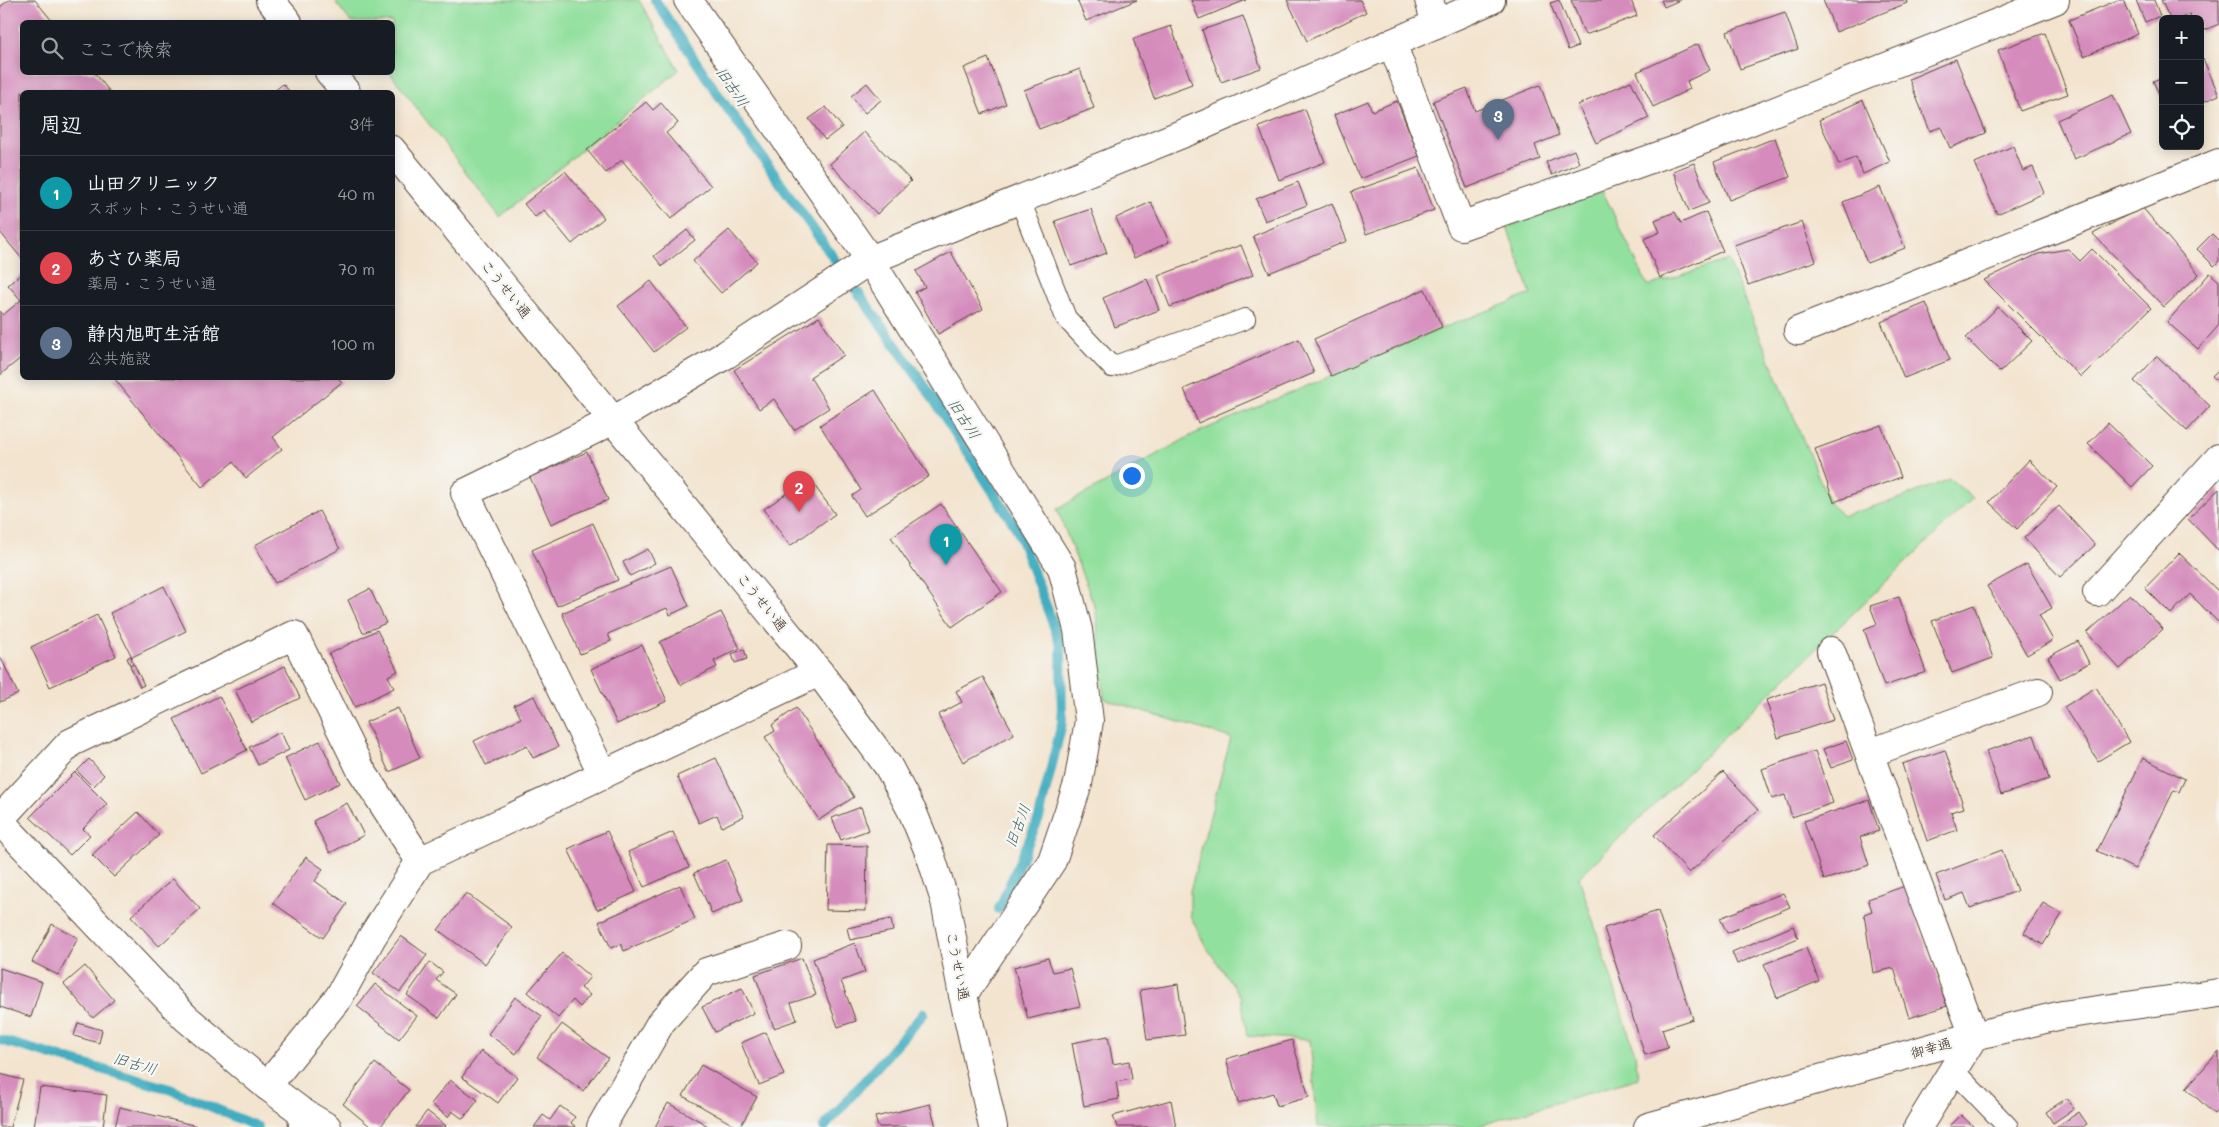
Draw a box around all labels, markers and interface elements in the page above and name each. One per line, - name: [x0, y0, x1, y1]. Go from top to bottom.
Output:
- map controls: [2159, 15, 2204, 150]
- button: +: [2159, 15, 2204, 60]
- search box: [20, 20, 395, 75]
- icon: search: [38, 34, 66, 62]
- text: ここで検索: [78, 36, 173, 61]
- button: −: [2159, 60, 2204, 105]
- water label: 旧古川: [712, 62, 754, 111]
- pin: 3: [1482, 99, 1514, 140]
- button: locate: [2159, 105, 2204, 150]
- text: 周辺: [40, 110, 82, 137]
- text: 3件: [350, 113, 375, 134]
- text: 山田クリニック: [87, 170, 220, 195]
- text: 1: [52, 183, 60, 204]
- text: 40 m: [338, 183, 375, 204]
- text: スポット · こうせい通: [87, 197, 248, 218]
- text: あさひ薬局: [87, 245, 181, 270]
- street label: こうせい通: [477, 256, 536, 322]
- text: 2: [52, 258, 60, 279]
- text: 70 m: [338, 258, 375, 279]
- text: 薬局 · こうせい通: [87, 272, 216, 293]
- text: 静内旭町生活館: [87, 320, 220, 345]
- text: 3: [51, 333, 61, 354]
- text: 100 m: [330, 333, 375, 354]
- text: 公共施設: [87, 347, 151, 368]
- water label: 旧古川: [944, 394, 985, 443]
- your location: [1119, 463, 1145, 489]
- pin: 2: [783, 471, 815, 512]
- pin: 1: [930, 524, 962, 565]
- street label: こうせい通: [733, 569, 792, 635]
- water label: 旧古川: [1000, 801, 1034, 850]
- street label: こうせい通: [942, 930, 974, 1002]
- street label: 御幸通: [1908, 1033, 1954, 1062]
- water label: 旧古川: [111, 1047, 160, 1079]

